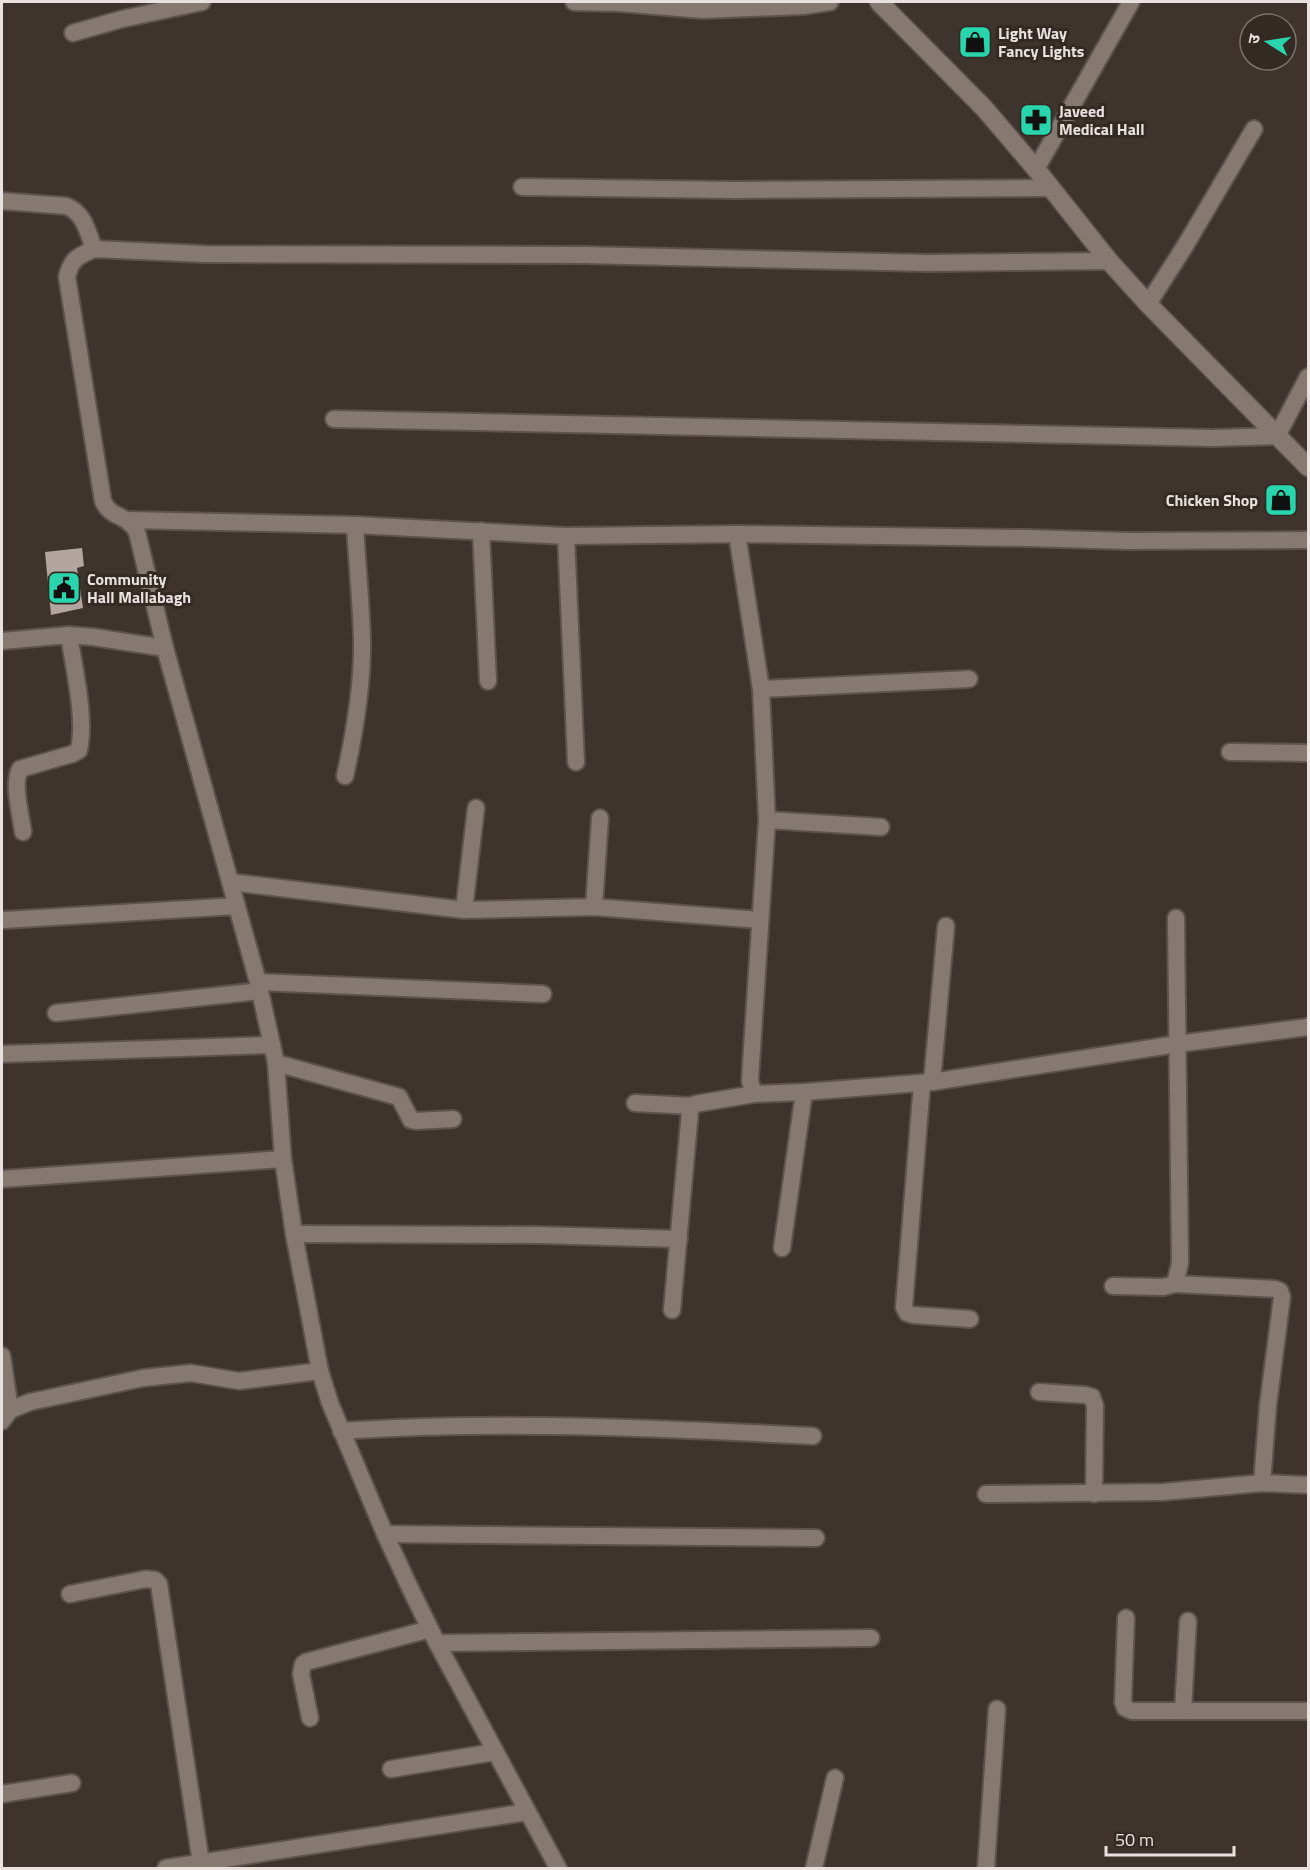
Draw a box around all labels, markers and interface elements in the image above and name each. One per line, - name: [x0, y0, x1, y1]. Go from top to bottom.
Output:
- north arrow: [1238, 12, 1298, 72]
- place label: Light Way Fancy Lights: [998, 21, 1084, 63]
- shop icon: Light Way Fancy Lights: [957, 24, 993, 60]
- text: उ: [1241, 31, 1266, 46]
- place label: Javeed Medical Hall: [1059, 99, 1145, 141]
- pharmacy icon: Javeed Medical Hall: [1018, 102, 1054, 138]
- shop icon: Chicken Shop: [1263, 482, 1299, 518]
- place label: Chicken Shop: [1166, 488, 1258, 512]
- place label: Community Hall Mallabagh: [87, 567, 191, 609]
- public building icon: Community Hall Mallabagh: [46, 570, 82, 606]
- scale bar: [1106, 1819, 1234, 1857]
- text: 50 m: [1115, 1826, 1154, 1853]

